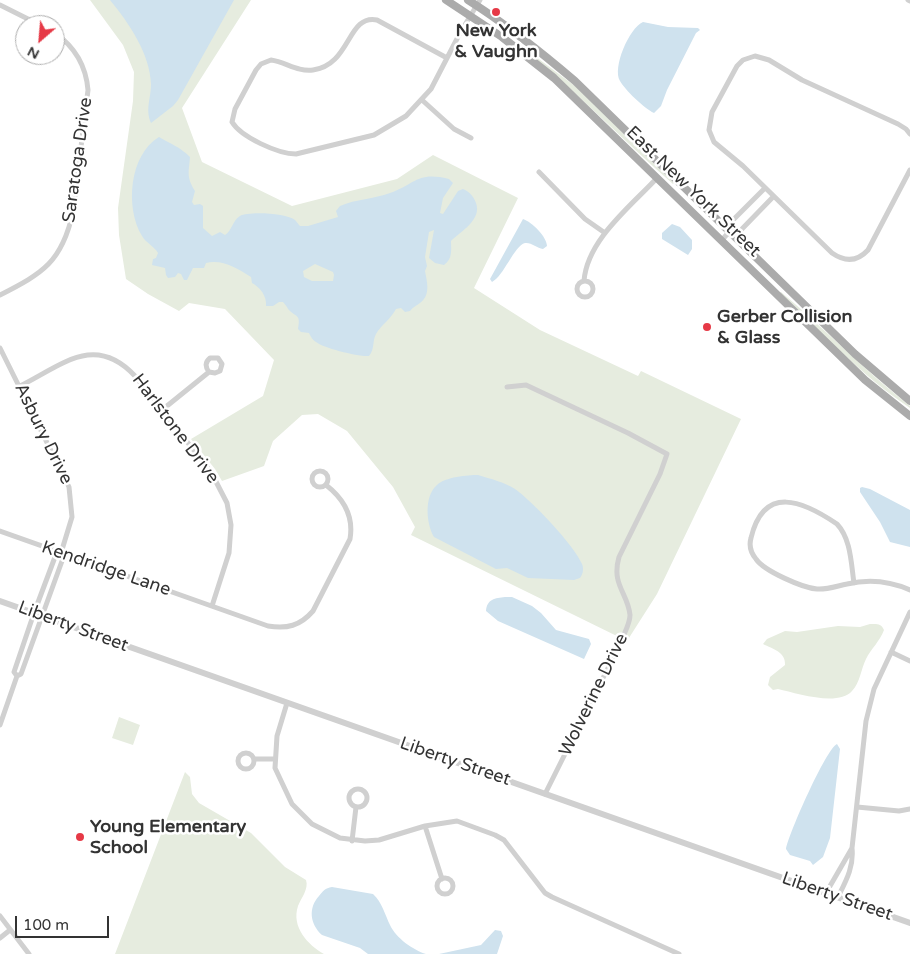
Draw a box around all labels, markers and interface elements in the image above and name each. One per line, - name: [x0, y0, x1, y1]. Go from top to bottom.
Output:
- marker: New York & Vaughn: [490, 6, 502, 18]
- north arrow: [15, 15, 65, 65]
- place label: New York & Vaughn: [454, 20, 538, 62]
- text: N: [25, 43, 42, 63]
- street label: Saratoga Drive: [59, 96, 97, 224]
- street label: East New York Street: [621, 122, 765, 262]
- place label: Gerber Collision & Glass: [717, 306, 852, 348]
- marker: Gerber Collision & Glass: [701, 321, 713, 333]
- street label: Harlstone Drive: [127, 370, 223, 488]
- street label: Asbury Drive: [9, 380, 77, 488]
- street label: Kendridge Lane: [39, 537, 173, 601]
- street label: Liberty Street: [15, 597, 131, 657]
- street label: Wolverine Drive: [555, 630, 633, 760]
- street label: Liberty Street: [397, 733, 513, 791]
- place label: Young Elementary School: [90, 816, 246, 859]
- marker: Young Elementary School: [74, 831, 86, 843]
- street label: Liberty Street: [779, 868, 895, 926]
- scale bar: [18, 906, 111, 938]
- text: 100 m: [23, 916, 69, 934]

